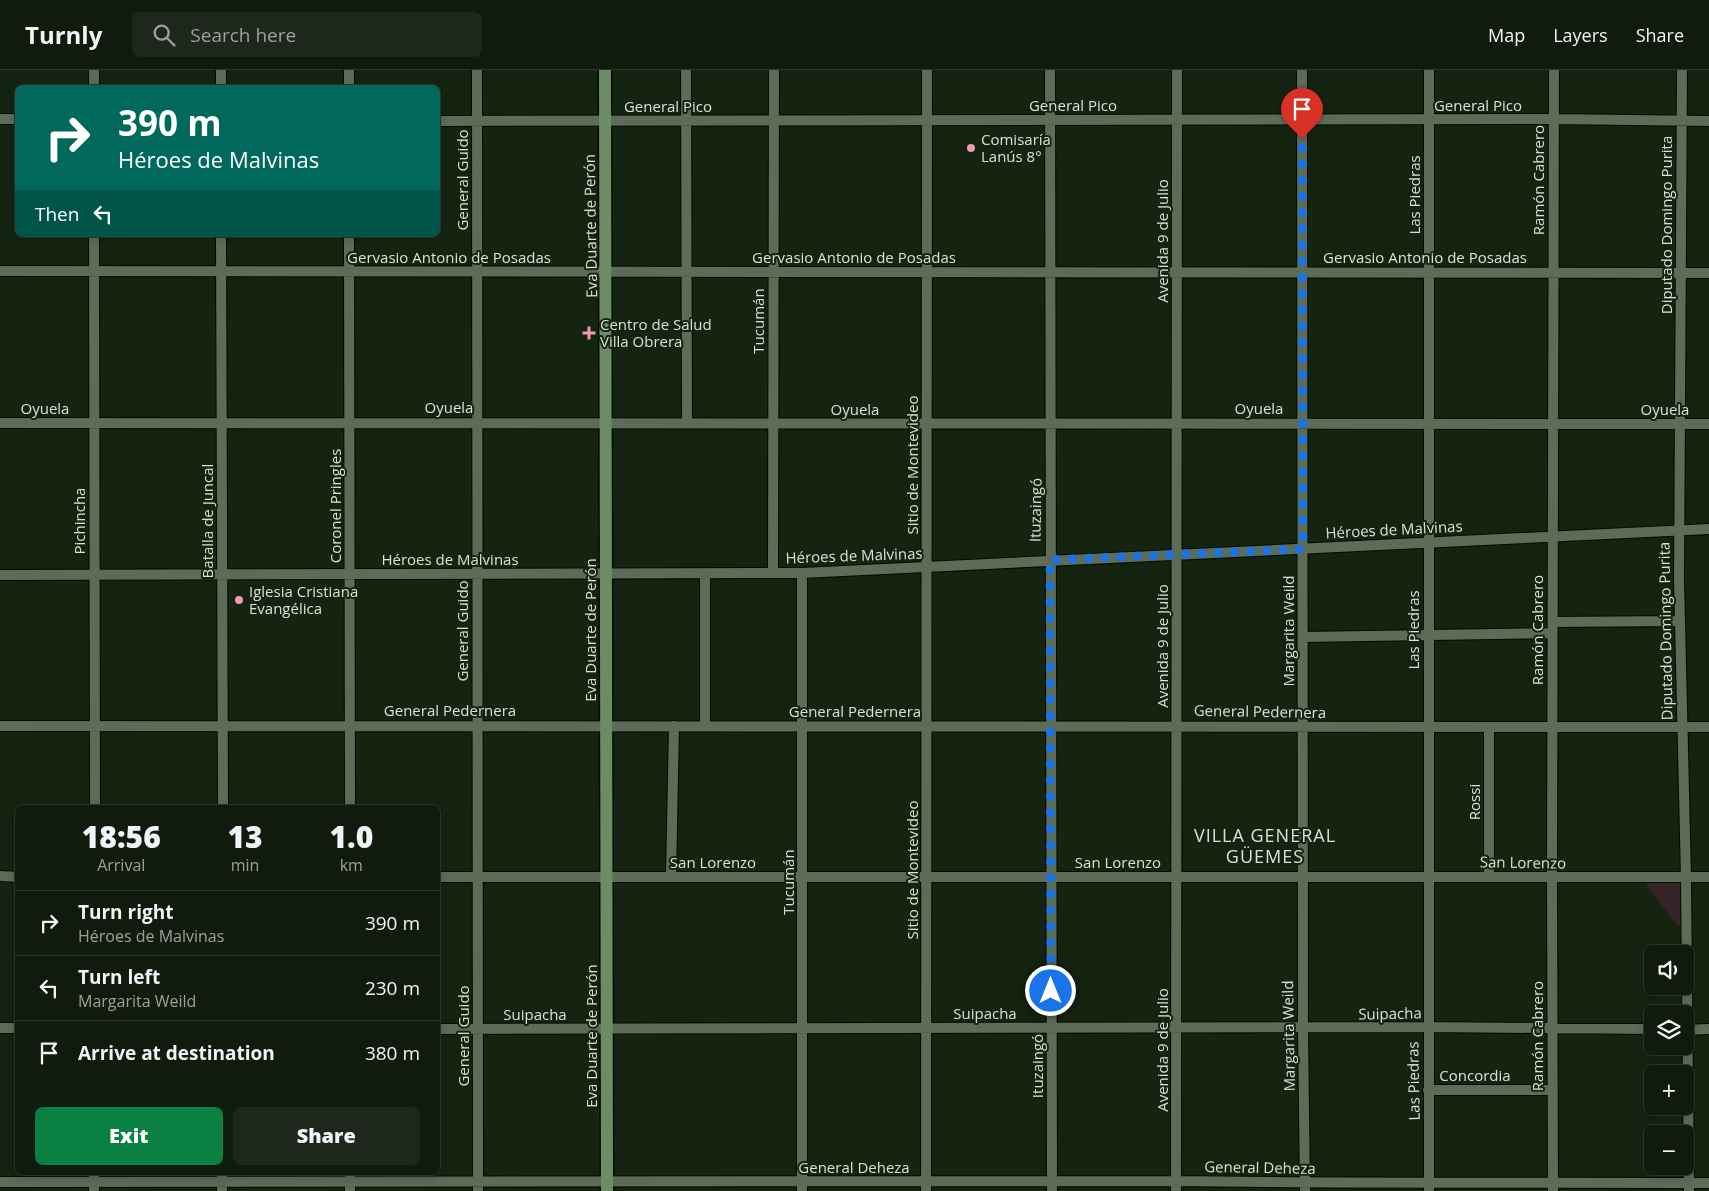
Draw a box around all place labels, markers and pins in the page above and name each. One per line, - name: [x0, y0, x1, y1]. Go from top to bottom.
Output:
- pin: [1281, 88, 1323, 139]
- place label: Comisaría Lanús 8°: [981, 129, 1051, 166]
- marker: Comisaría Lanús 8°: [965, 142, 977, 154]
- place label: Centro de Salud Villa Obrera: [600, 314, 712, 351]
- marker: Centro de Salud Villa Obrera: [582, 326, 596, 340]
- place label: Iglesia Cristiana Evangélica: [249, 581, 358, 618]
- marker: Iglesia Cristiana Evangélica: [233, 594, 245, 606]

